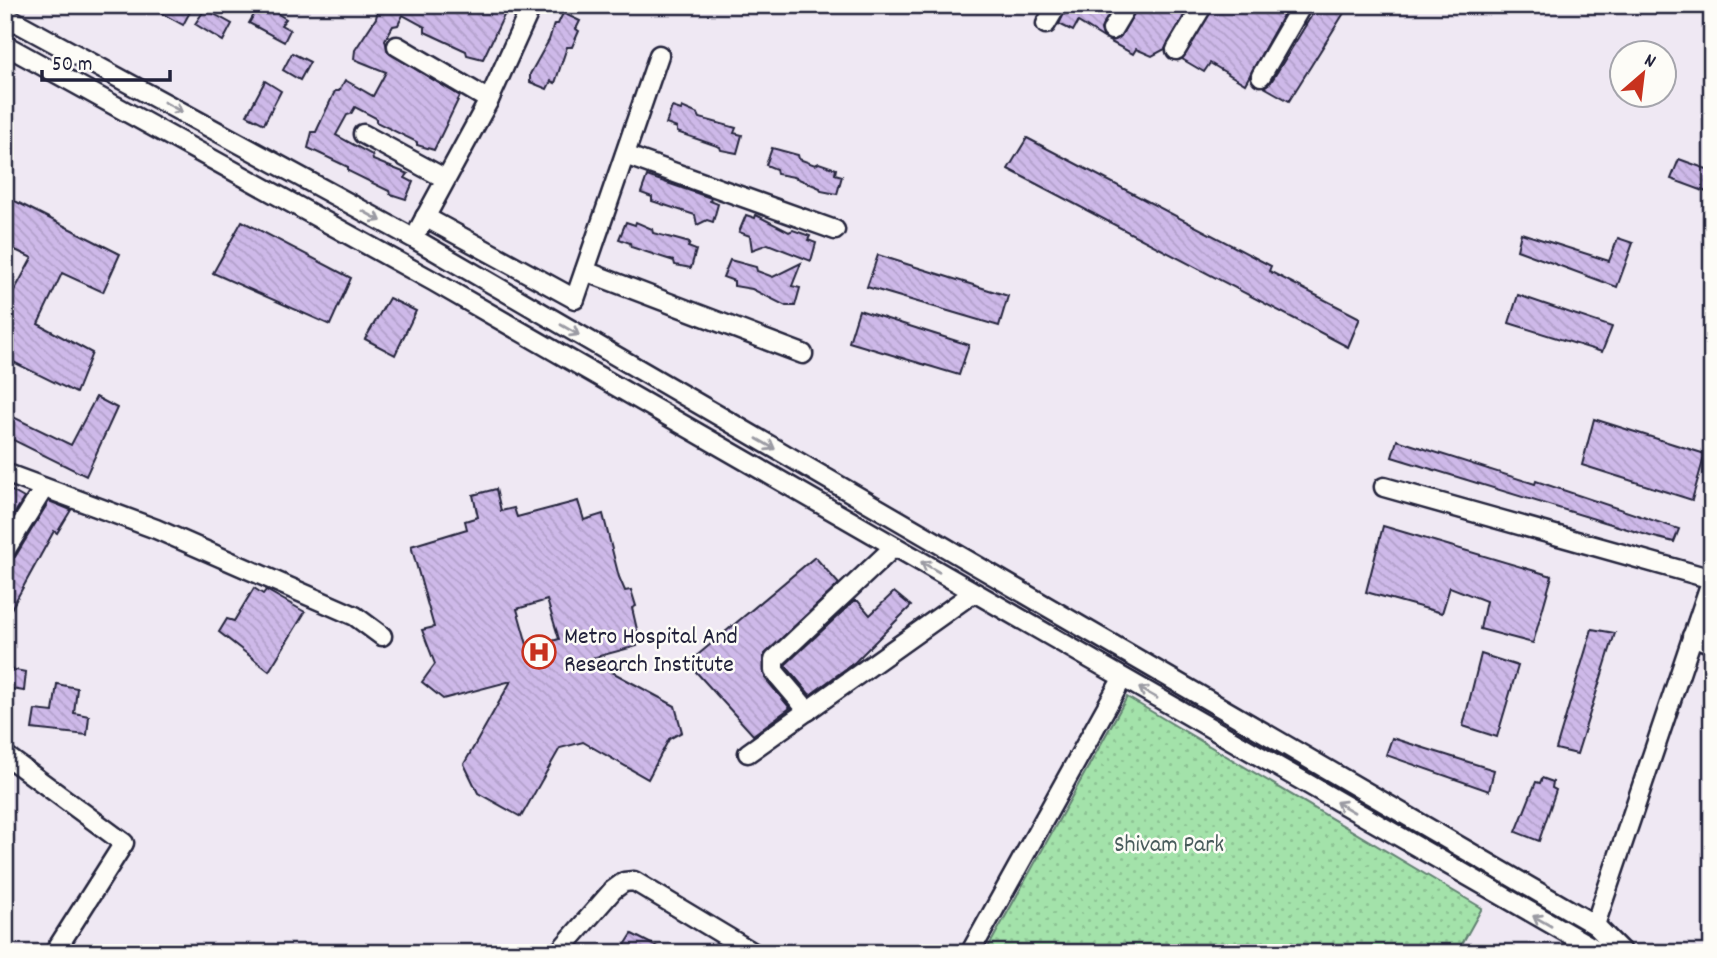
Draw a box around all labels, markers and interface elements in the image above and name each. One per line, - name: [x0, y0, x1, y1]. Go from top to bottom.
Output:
- scale bar: [42, 38, 170, 82]
- north arrow: [1608, 38, 1678, 108]
- text: N: [1639, 48, 1660, 76]
- text: 50 m: [52, 51, 92, 81]
- one-way arrow: [162, 101, 182, 115]
- one-way arrow: [362, 209, 382, 223]
- one-way arrow: [559, 323, 579, 337]
- one-way arrow: [756, 437, 776, 451]
- one-way arrow: [920, 560, 940, 574]
- place label: Metro Hospital And Research Institute: [564, 621, 738, 683]
- hospital icon: Metro Hospital And Research Institute: [520, 633, 558, 671]
- one-way arrow: [1138, 686, 1159, 699]
- one-way arrow: [1335, 800, 1356, 813]
- park label: Shivam Park: [1114, 829, 1224, 863]
- one-way arrow: [1532, 914, 1553, 927]

